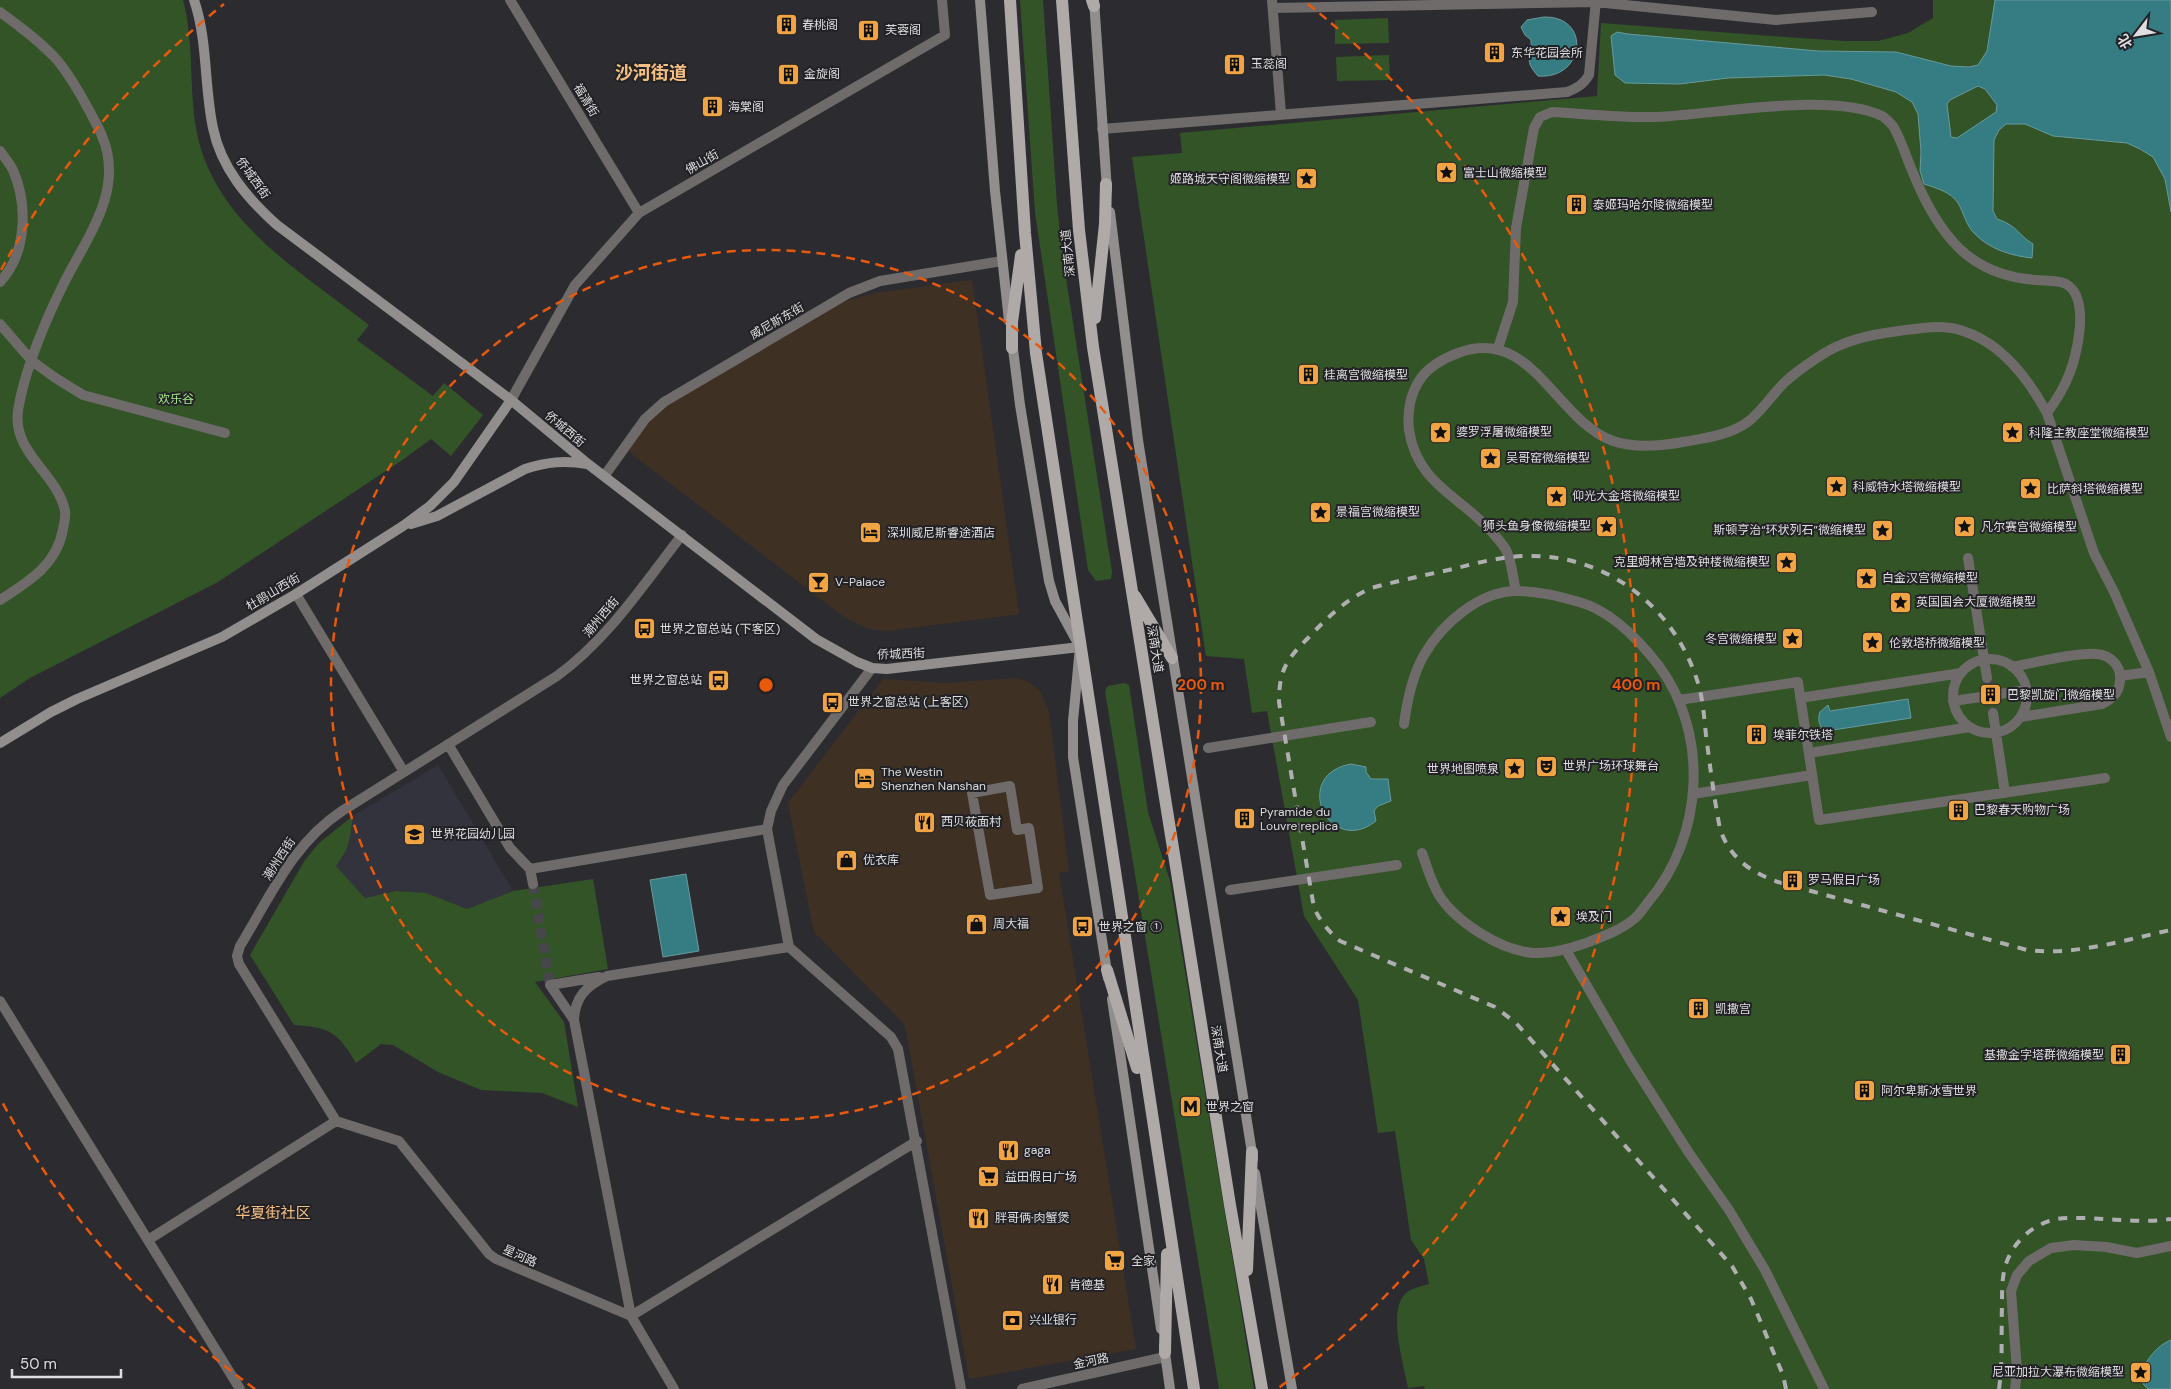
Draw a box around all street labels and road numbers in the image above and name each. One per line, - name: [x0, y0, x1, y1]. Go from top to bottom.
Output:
- street label: 福清街: [570, 80, 602, 120]
- street label: 佛山街: [682, 146, 722, 178]
- street label: 侨城西街: [232, 154, 274, 202]
- street label: 深南大道: [1058, 228, 1078, 278]
- street label: 威尼斯东街: [747, 299, 807, 343]
- street label: 侨城西街: [541, 407, 589, 451]
- street label: 杜鹃山西街: [243, 570, 303, 614]
- street label: 潮州西街: [579, 593, 623, 641]
- street label: 深南大道: [1143, 624, 1167, 674]
- street label: 侨城西街: [877, 645, 925, 663]
- street label: 潮州西街: [259, 835, 299, 883]
- street label: 深南大道: [1207, 1024, 1231, 1074]
- street label: 星河路: [500, 1241, 540, 1271]
- street label: 金河路: [1072, 1349, 1110, 1373]

